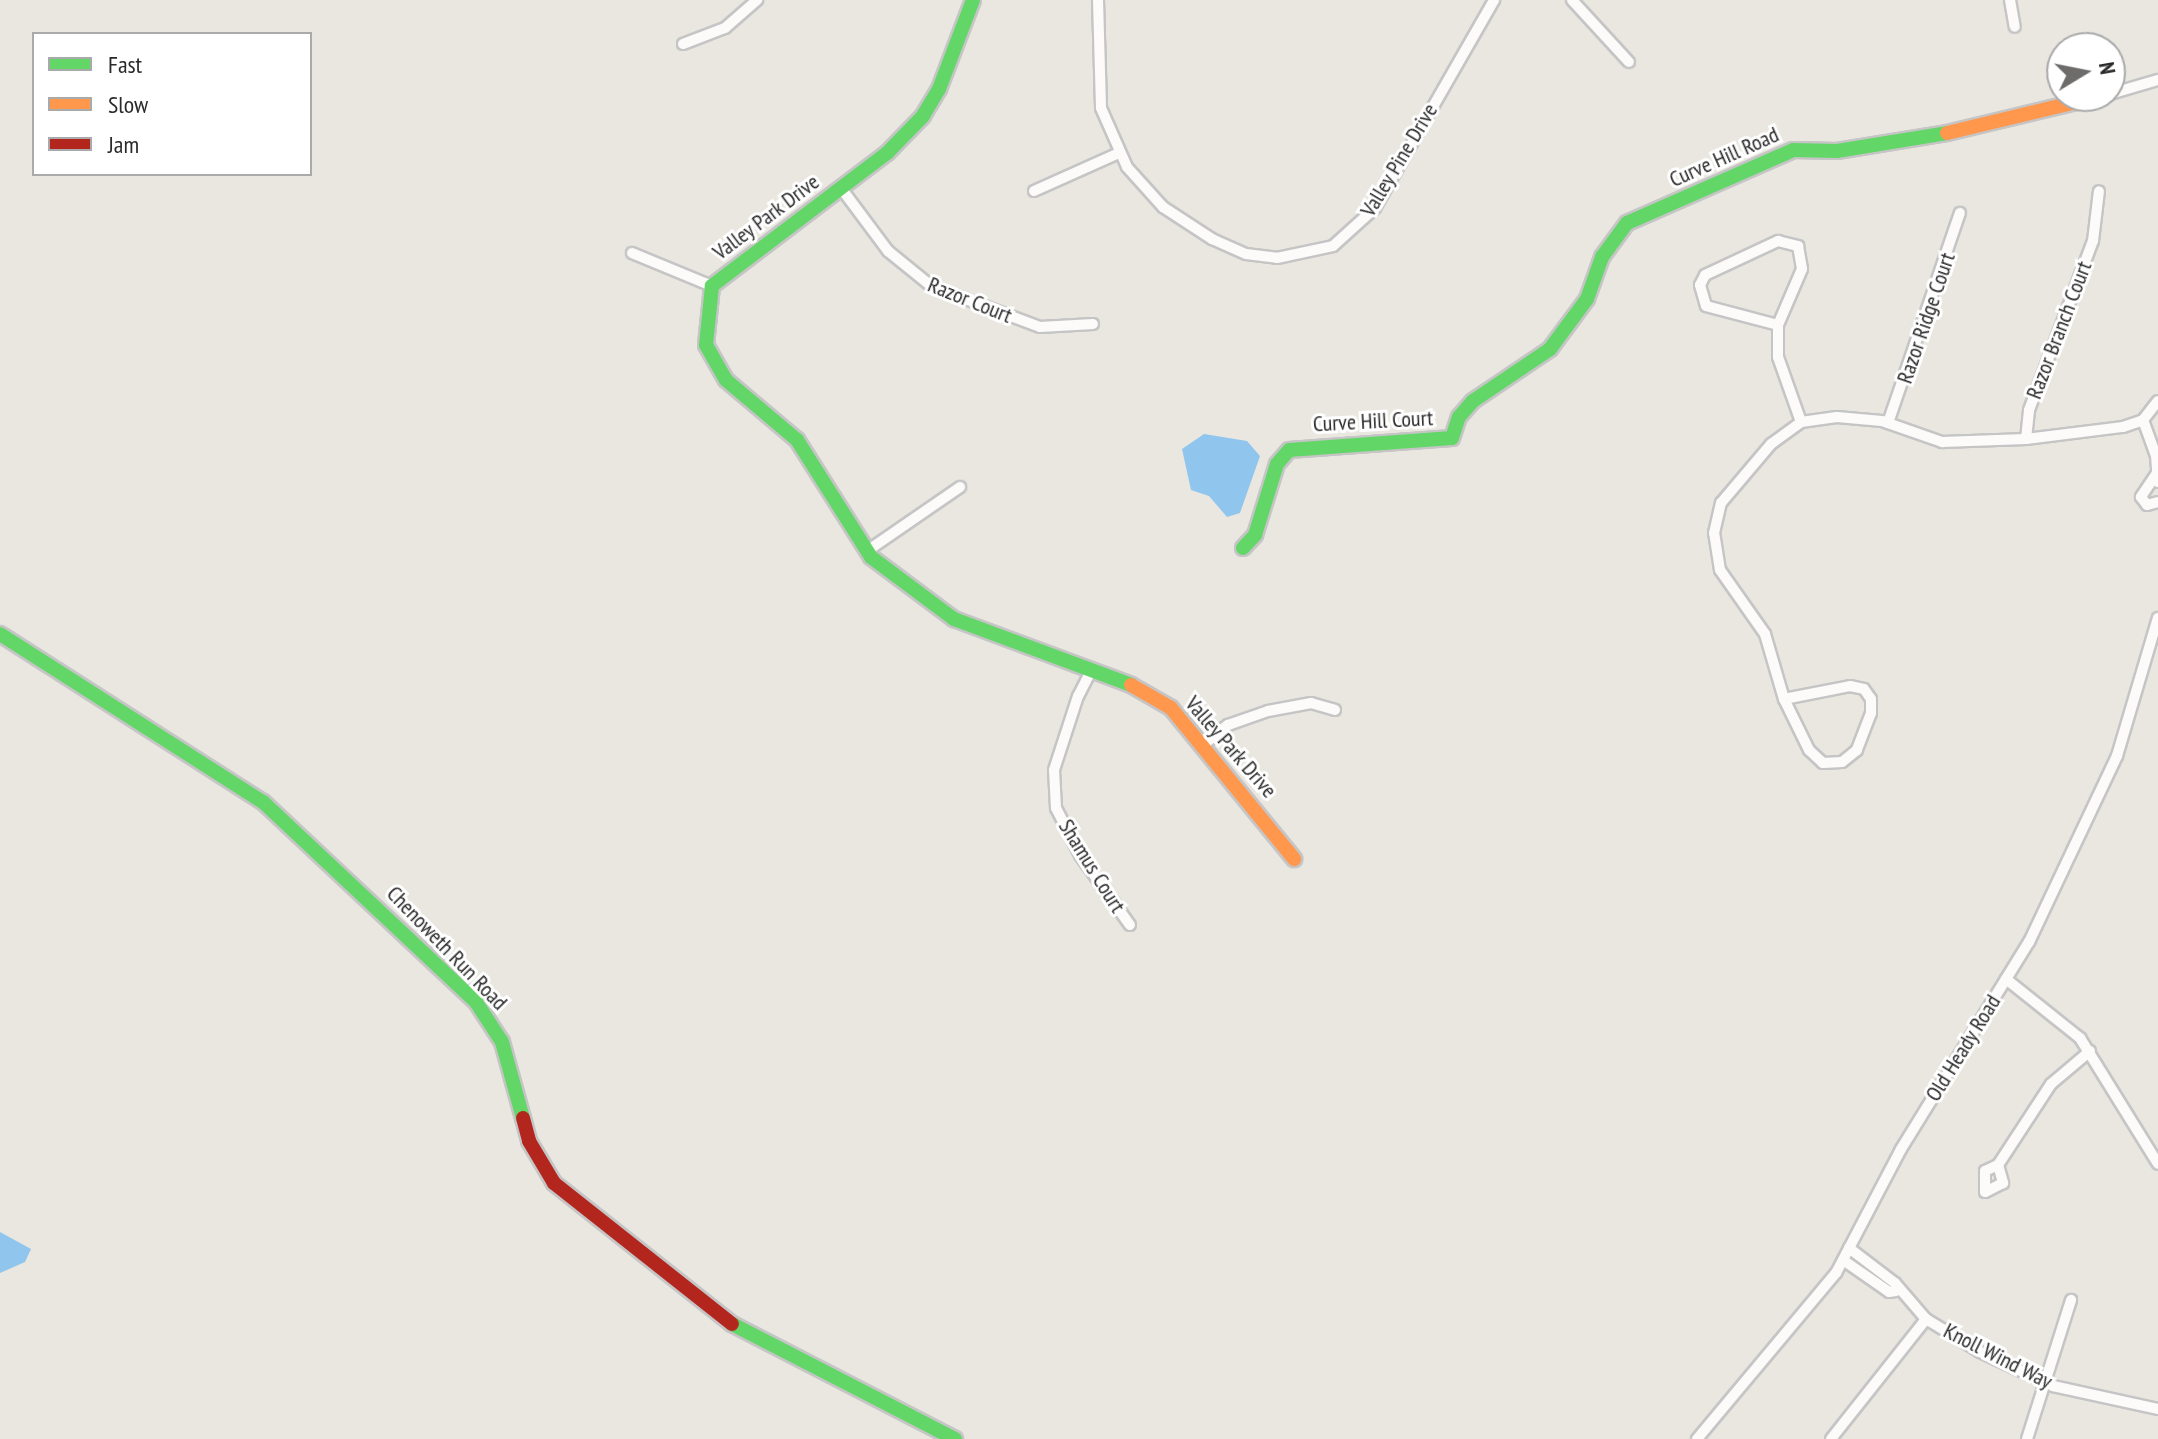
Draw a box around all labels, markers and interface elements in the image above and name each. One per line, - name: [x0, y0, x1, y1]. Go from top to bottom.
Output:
- legend: [32, 32, 312, 176]
- north arrow: [2046, 32, 2126, 112]
- text: Fast: [108, 49, 142, 80]
- text: N: [2093, 60, 2122, 76]
- text: Slow: [108, 89, 148, 120]
- street label: Valley Pine Drive: [1355, 98, 1443, 222]
- street label: Curve Hill Road: [1665, 121, 1783, 193]
- text: Jam: [108, 129, 139, 160]
- street label: Valley Park Drive: [707, 168, 825, 266]
- street label: Razor Ridge Court: [1891, 249, 1961, 387]
- street label: Razor Branch Court: [2021, 257, 2097, 403]
- street label: Razor Court: [924, 271, 1016, 329]
- street label: Curve Hill Court: [1312, 405, 1434, 437]
- street label: Valley Park Drive: [1179, 690, 1283, 804]
- street label: Shamus Court: [1053, 814, 1131, 918]
- street label: Chenoweth Run Road: [381, 881, 513, 1015]
- street label: Old Heady Road: [1920, 990, 2006, 1106]
- street label: Knoll Wind Way: [1939, 1317, 2057, 1395]

